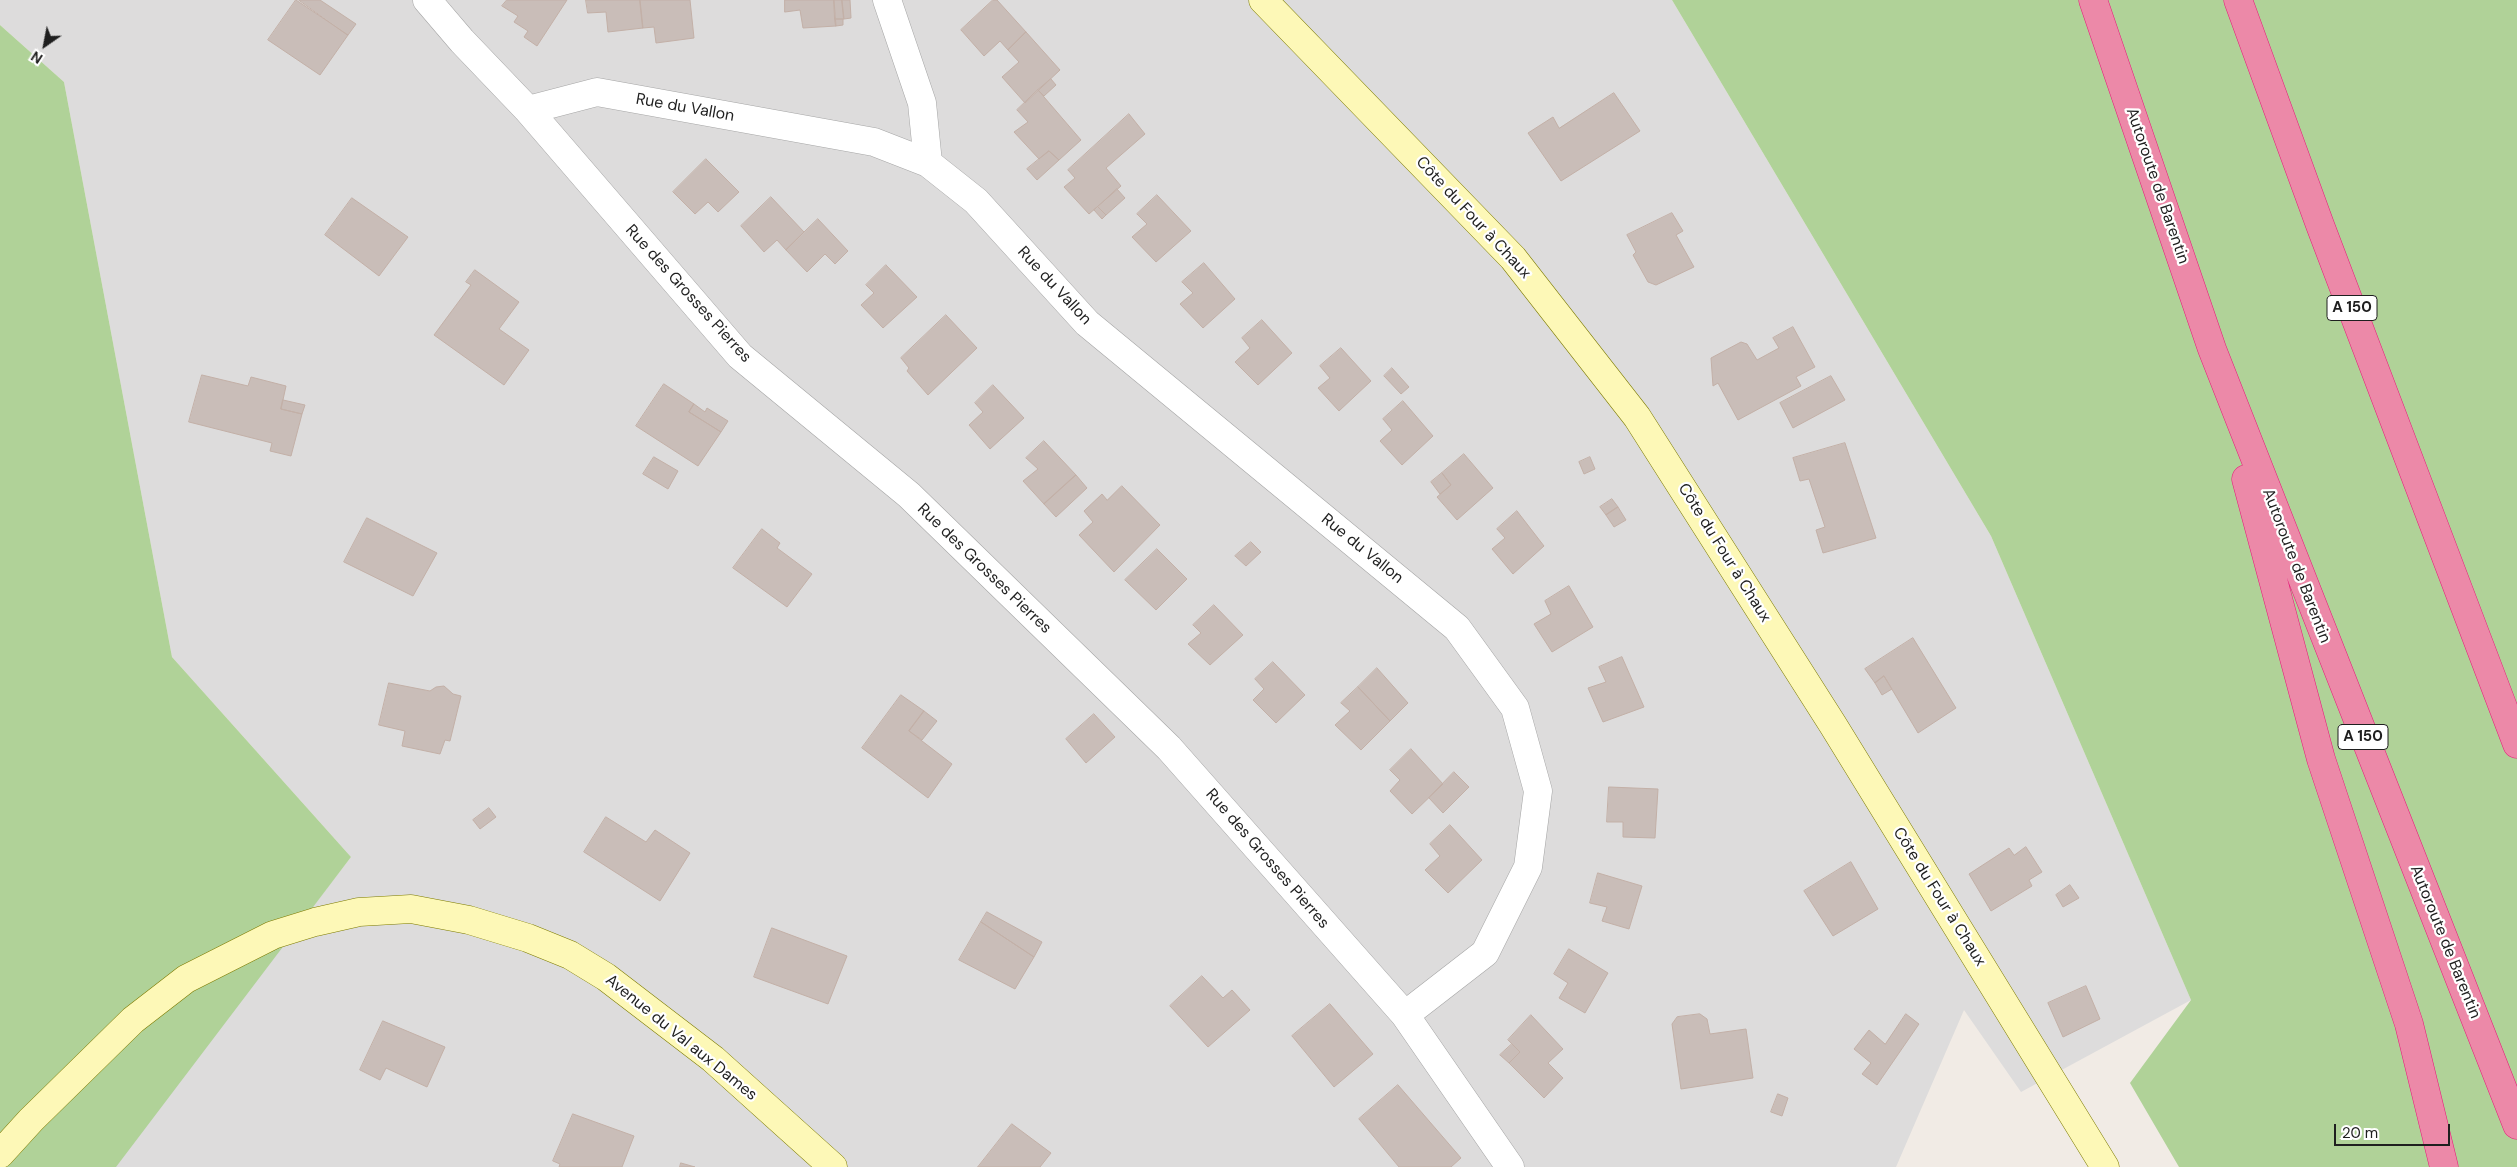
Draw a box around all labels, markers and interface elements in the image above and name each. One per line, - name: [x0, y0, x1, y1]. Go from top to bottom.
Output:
- north arrow: [20, 20, 70, 70]
- text: N: [28, 47, 46, 68]
- street label: Rue du Vallon: [634, 90, 736, 126]
- street label: Autoroute de Barentin: [2121, 105, 2193, 267]
- street label: Côte du Four à Chaux: [1411, 153, 1535, 283]
- street label: Rue des Grosses Pierres: [621, 221, 755, 367]
- street label: Rue du Vallon: [1013, 243, 1095, 329]
- road number: A 150: [2327, 296, 2377, 320]
- street label: Côte du Four à Chaux: [1673, 480, 1775, 626]
- street label: Autoroute de Barentin: [2258, 486, 2334, 646]
- street label: Rue des Grosses Pierres: [913, 500, 1055, 638]
- street label: Rue du Vallon: [1317, 510, 1407, 588]
- road number: A 150: [2338, 724, 2388, 750]
- street label: Rue des Grosses Pierres: [1201, 785, 1333, 933]
- street label: Côte du Four à Chaux: [1888, 824, 1990, 970]
- street label: Autoroute de Barentin: [2405, 863, 2485, 1021]
- street label: Avenue du Val aux Dames: [601, 971, 761, 1105]
- scale bar: [2337, 1114, 2453, 1146]
- text: 20 m: [2342, 1123, 2378, 1143]

